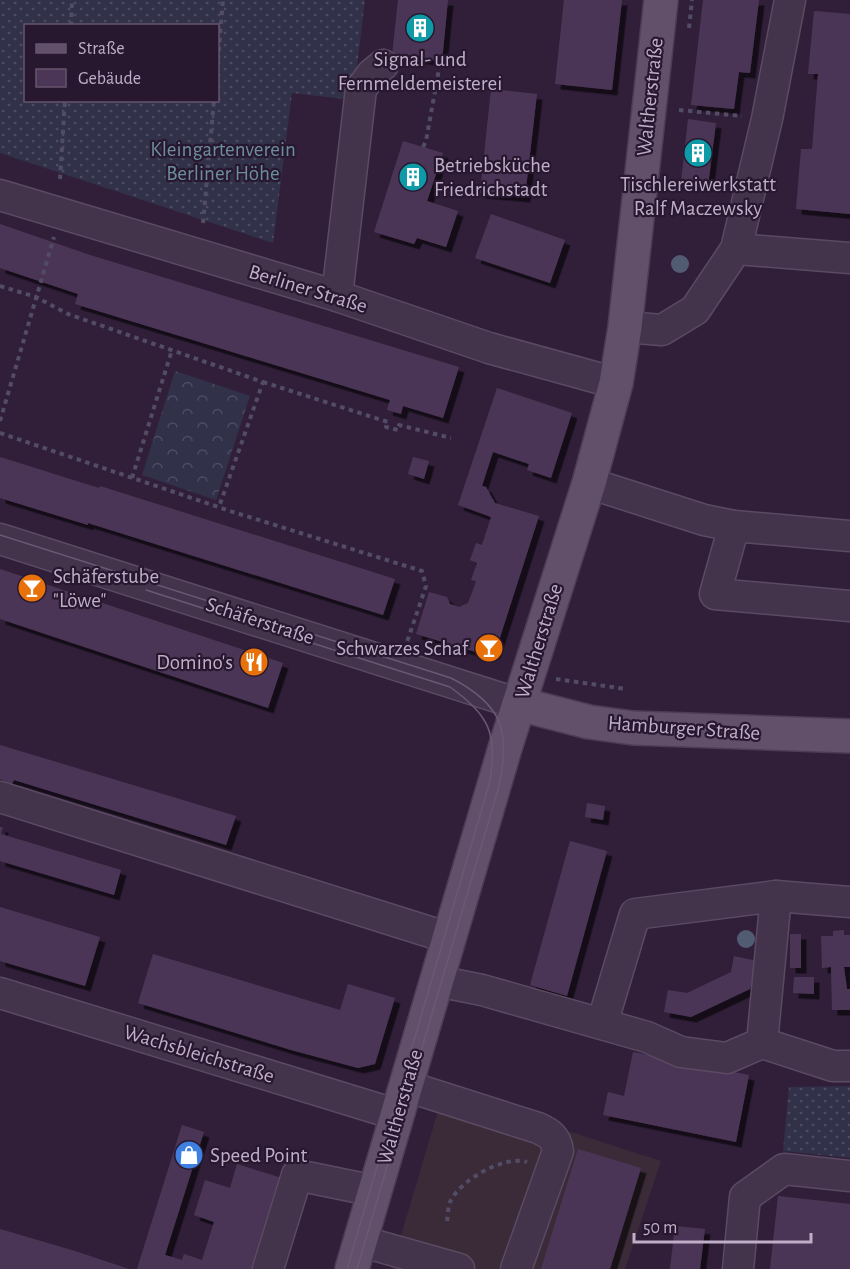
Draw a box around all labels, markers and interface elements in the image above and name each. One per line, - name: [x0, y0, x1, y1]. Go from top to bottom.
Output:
- building icon: Signal- und Fernmeldemeisterei: [404, 12, 436, 44]
- legend: [24, 24, 219, 102]
- street label: Waltherstraße: [633, 37, 667, 157]
- text: Straße: [78, 40, 124, 58]
- place label: Signal- und Fernmeldemeisterei: [338, 49, 502, 94]
- text: Gebäude: [78, 70, 141, 88]
- building icon: Tischlereiwerkstatt Ralf Maczewsky: [682, 137, 714, 169]
- park label: Kleingartenverein Berliner Höhe: [150, 139, 296, 184]
- place label: Betriebsküche Friedrichstadt: [434, 155, 551, 200]
- building icon: Betriebsküche Friedrichstadt: [397, 161, 429, 193]
- place label: Tischlereiwerkstatt Ralf Maczewsky: [620, 174, 776, 219]
- street label: Berliner Straße: [246, 261, 370, 317]
- place label: Schäferstube "Löwe": [53, 566, 159, 611]
- bar icon: Schäferstube "Löwe": [16, 572, 48, 604]
- street label: Waltherstraße: [512, 581, 566, 701]
- street label: Schäferstraße: [203, 594, 317, 648]
- bar icon: Schwarzes Schaf: [473, 632, 505, 664]
- place label: Schwarzes Schaf: [336, 638, 470, 659]
- restaurant icon: Domino's: [238, 646, 270, 678]
- place label: Domino's: [156, 652, 233, 673]
- street label: Hamburger Straße: [607, 712, 761, 744]
- street label: Wachsbleichstraße: [121, 1021, 277, 1087]
- street label: Waltherstraße: [374, 1047, 426, 1167]
- shop icon: Speed Point: [173, 1139, 205, 1171]
- place label: Speed Point: [210, 1145, 308, 1166]
- scale bar: [634, 1206, 811, 1244]
- text: 50 m: [643, 1219, 677, 1237]

